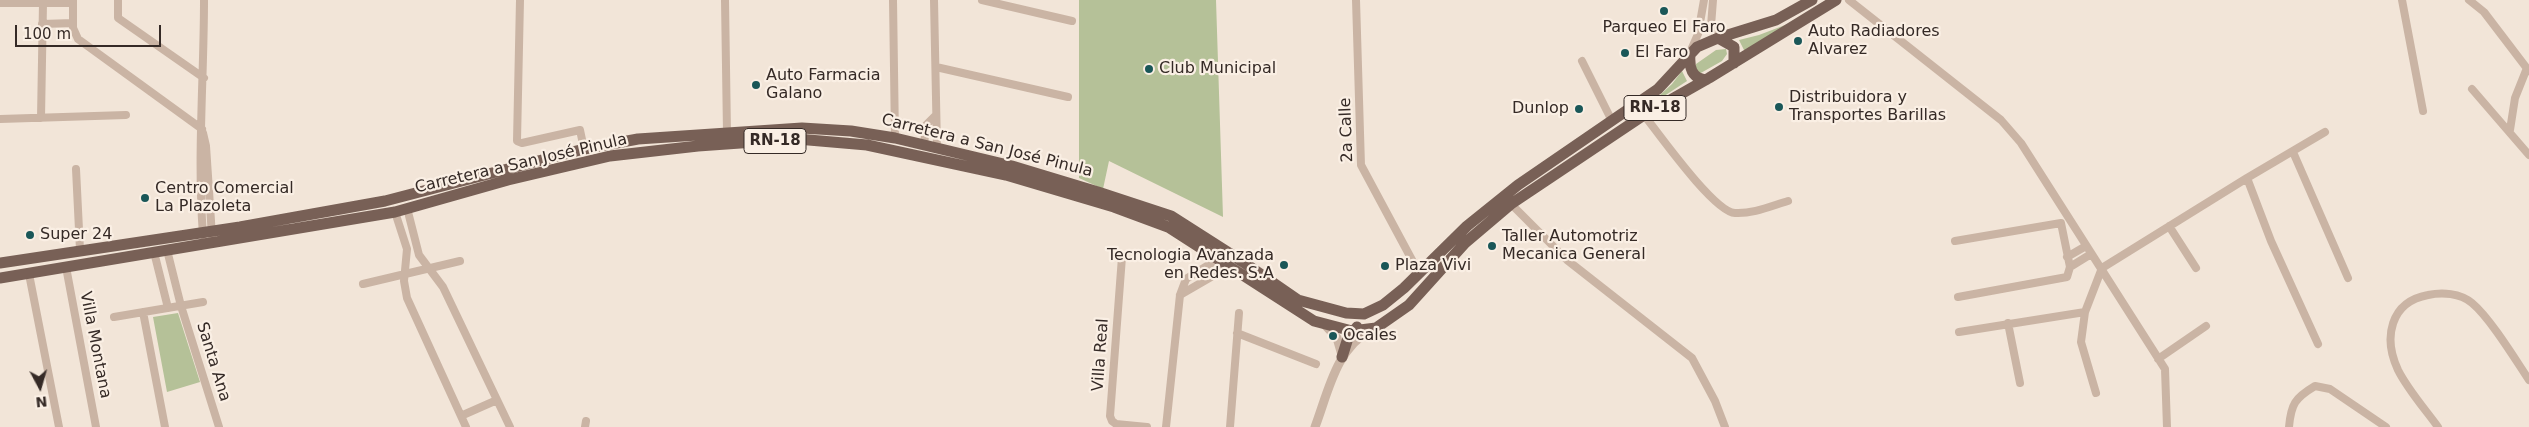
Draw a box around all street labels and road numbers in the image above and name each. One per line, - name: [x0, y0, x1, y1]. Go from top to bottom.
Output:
- road number: RN-18: [1624, 96, 1686, 120]
- street label: 2a Calle: [1336, 97, 1358, 163]
- street label: Carretera a San José Pinula: [879, 110, 1095, 182]
- road number: RN-18: [744, 128, 806, 154]
- street label: Carretera a San José Pinula: [413, 130, 629, 198]
- street label: Villa Montana: [75, 290, 115, 400]
- street label: Villa Real: [1089, 318, 1113, 392]
- street label: Santa Ana: [192, 320, 234, 404]

